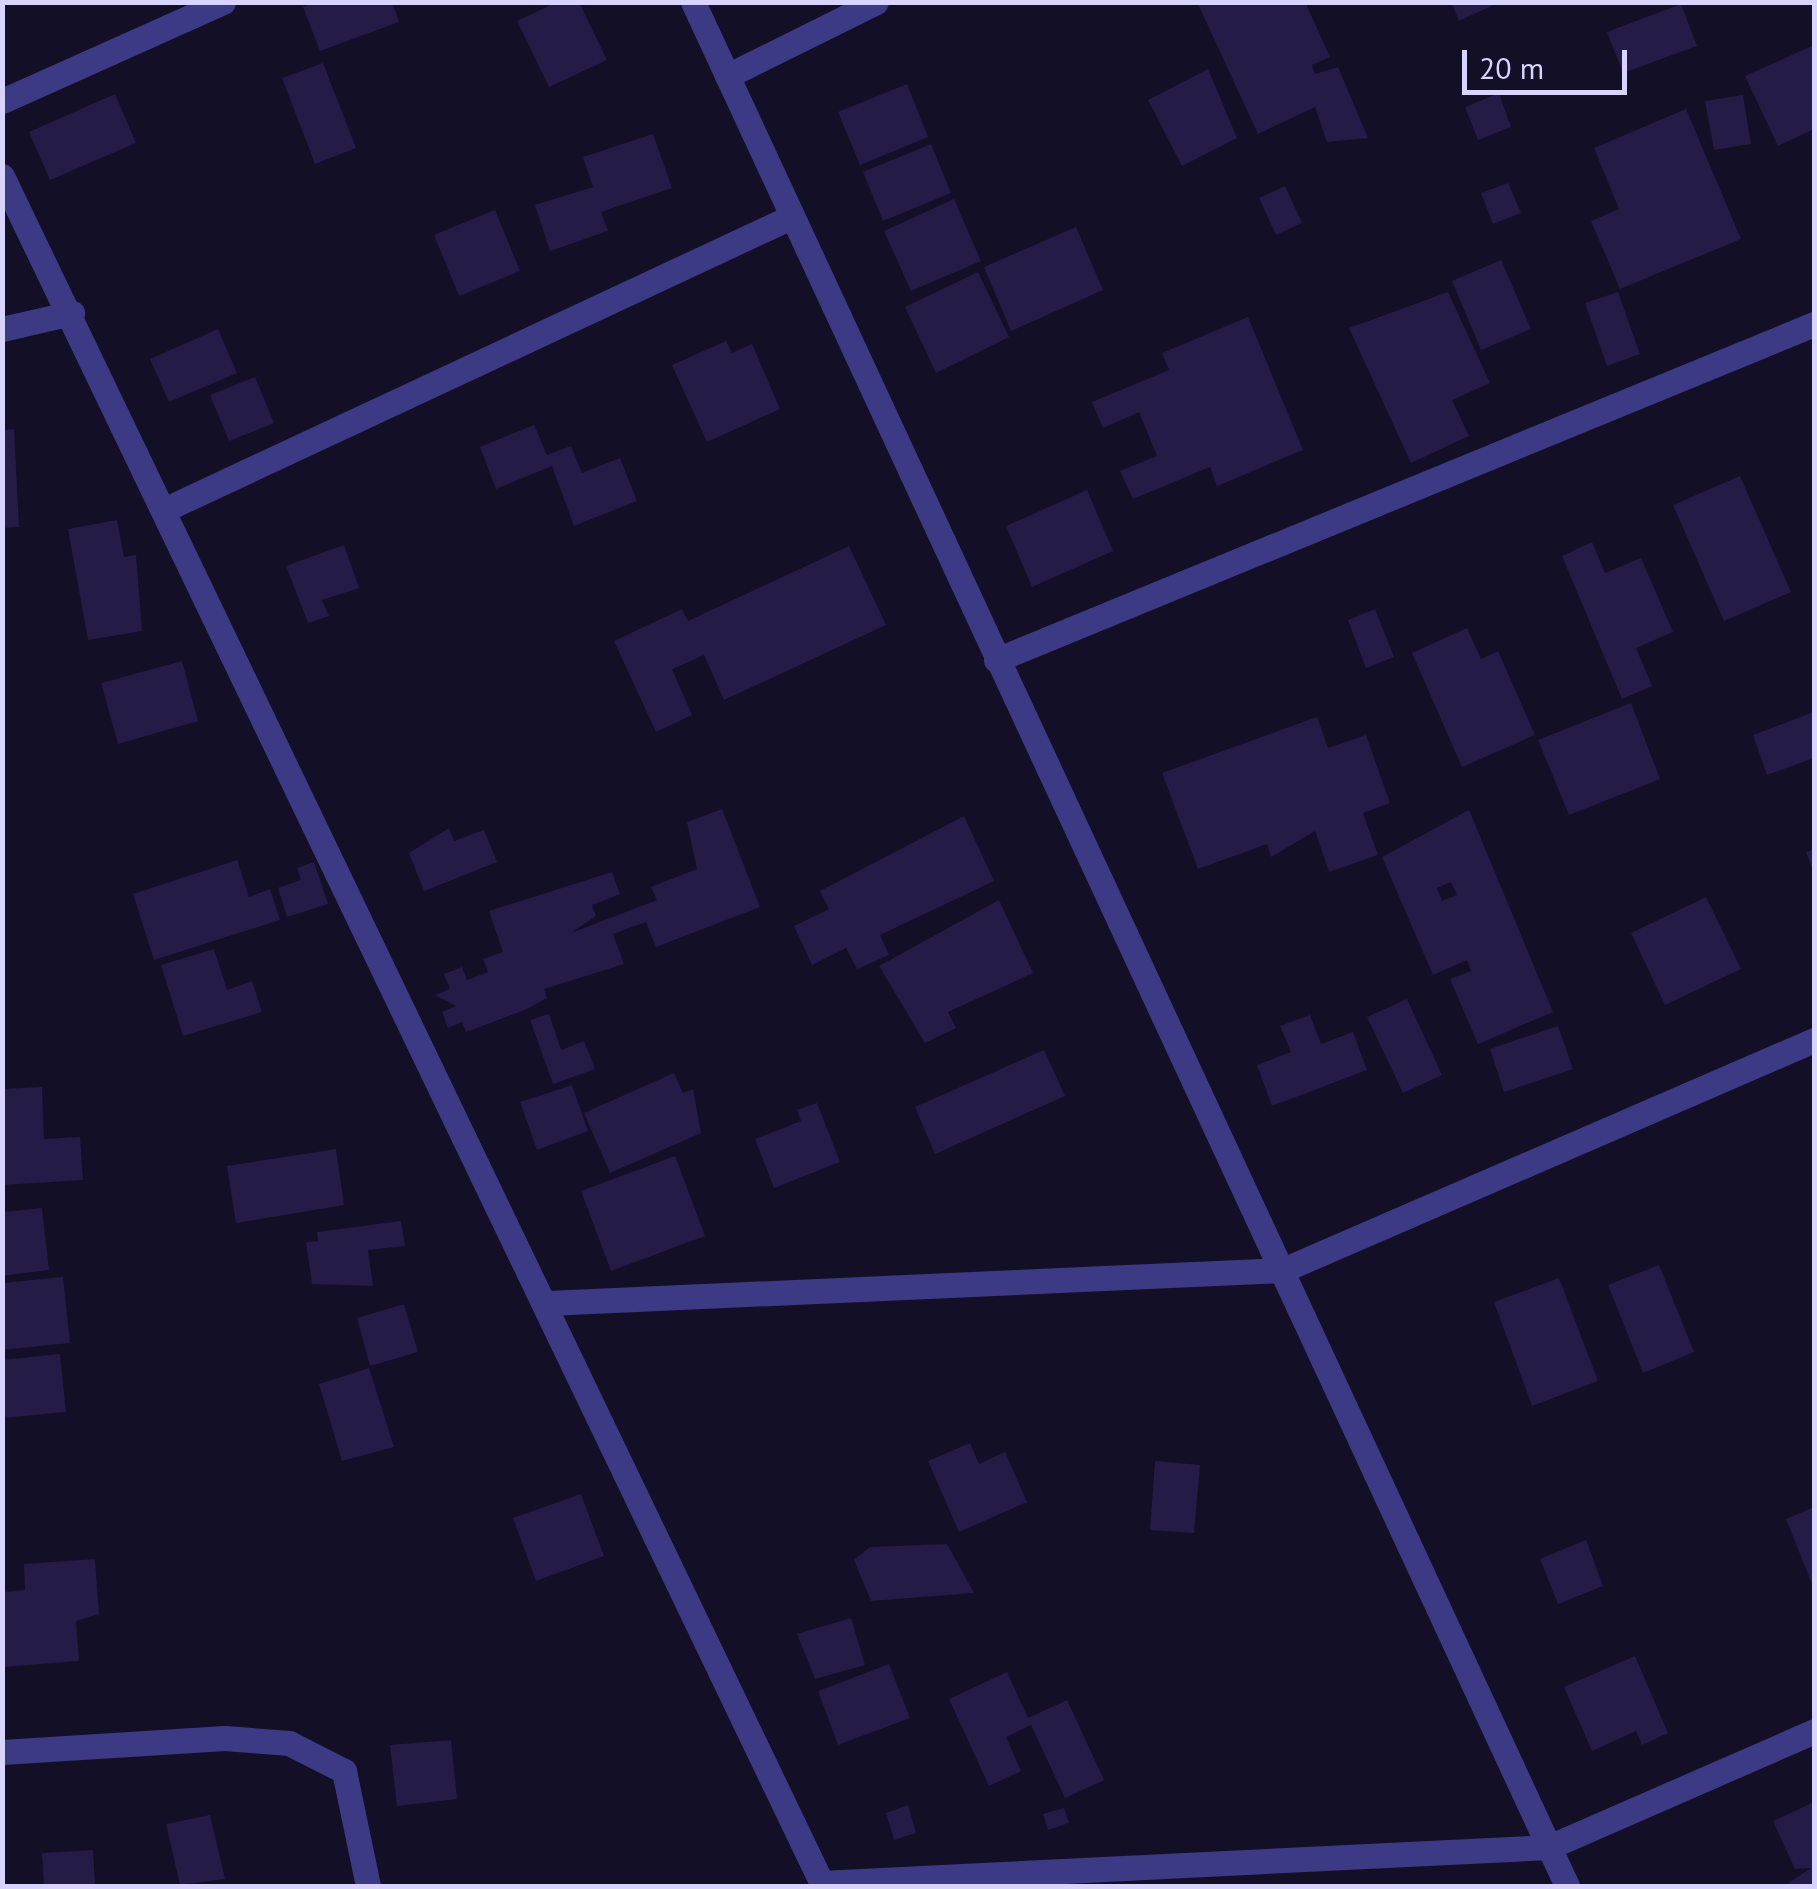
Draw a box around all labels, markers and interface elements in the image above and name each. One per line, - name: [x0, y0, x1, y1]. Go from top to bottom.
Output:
- scale bar: [1467, 30, 1632, 92]
- text: 20 m: [1479, 48, 1544, 87]

